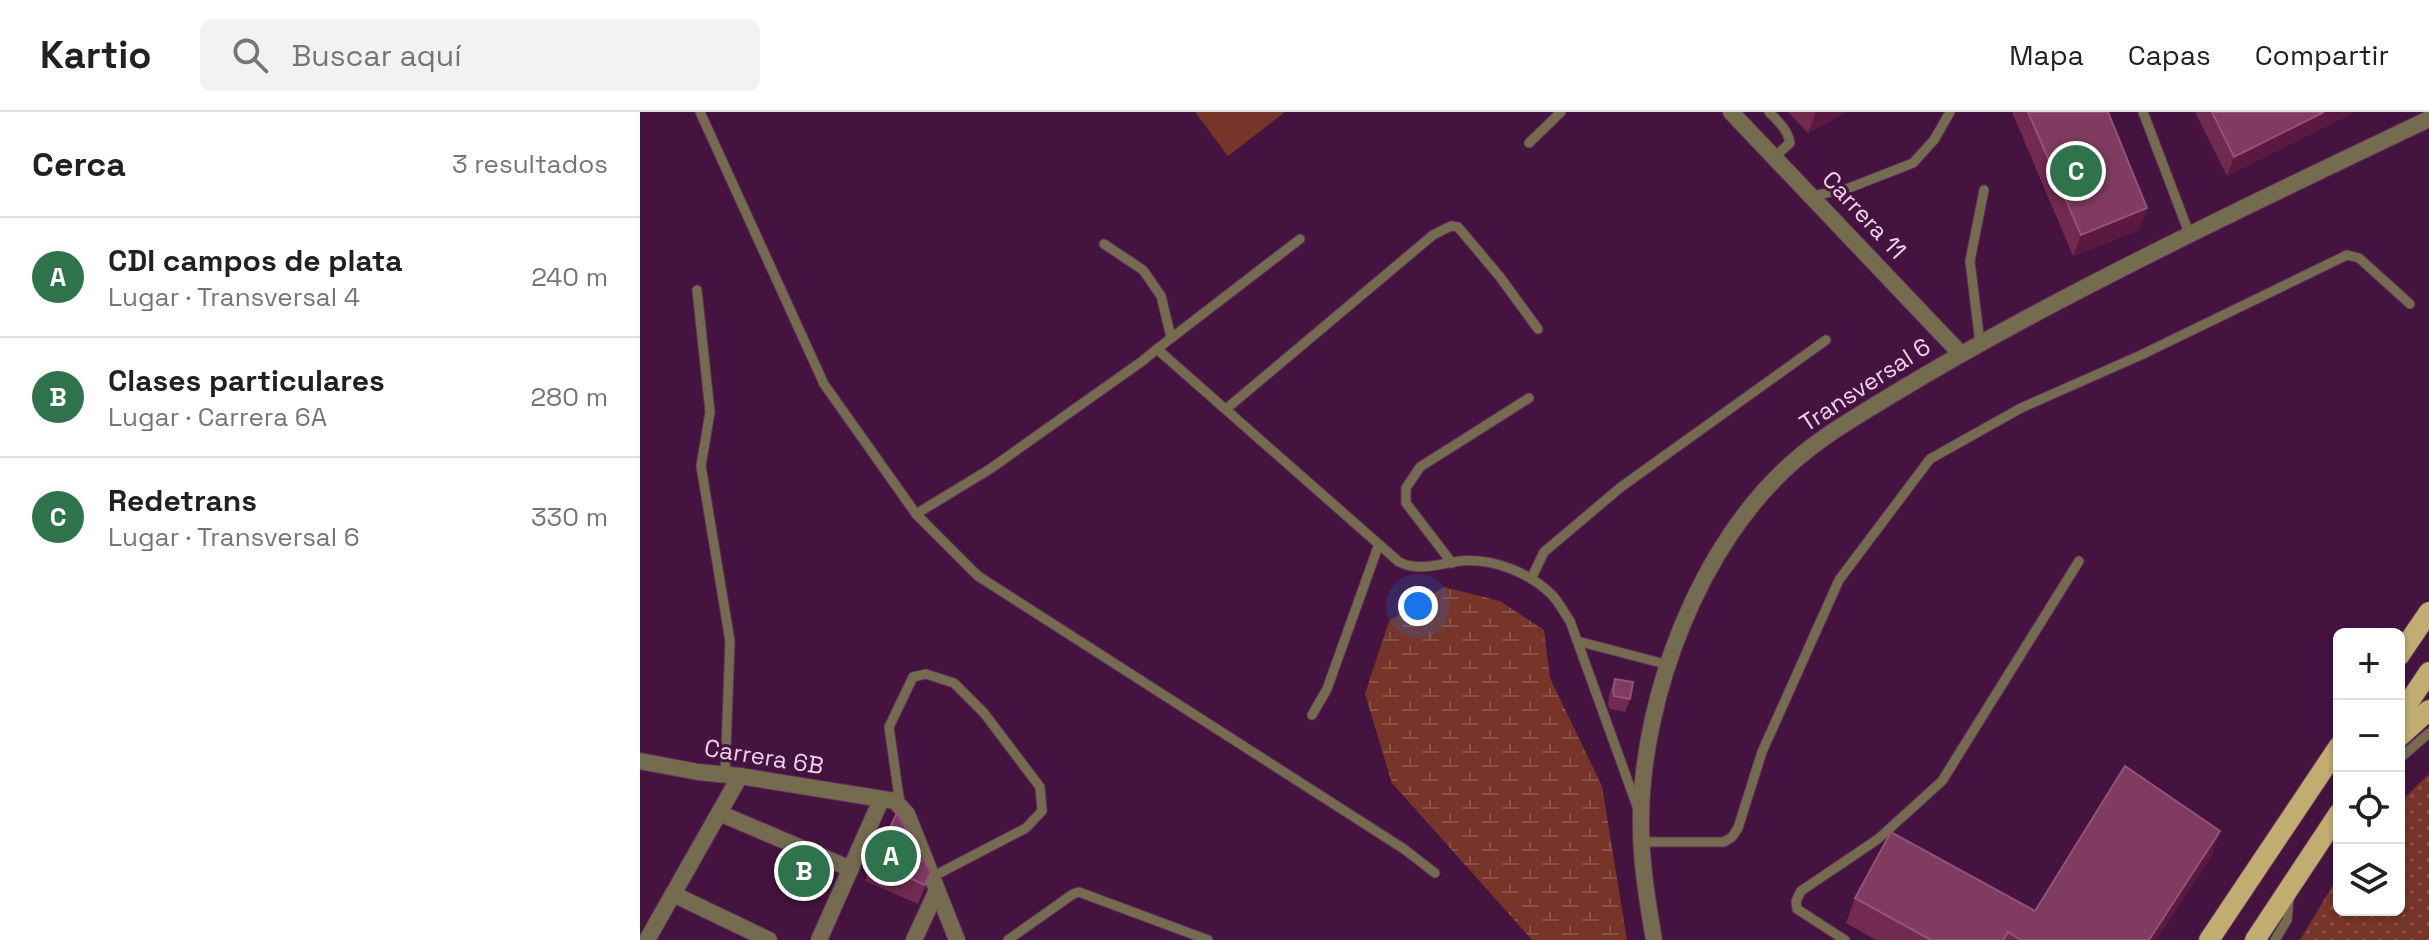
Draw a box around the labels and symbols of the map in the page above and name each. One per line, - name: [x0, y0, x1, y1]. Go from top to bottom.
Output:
- pin: C: [2050, 141, 2102, 201]
- street label: Carrera 11: [1816, 164, 1913, 265]
- street label: Transversal 6: [1793, 331, 1936, 438]
- your location: [1398, 586, 1438, 626]
- street label: Carrera 6B: [702, 732, 826, 781]
- pin: A: [865, 826, 917, 886]
- pin: B: [778, 841, 830, 901]

